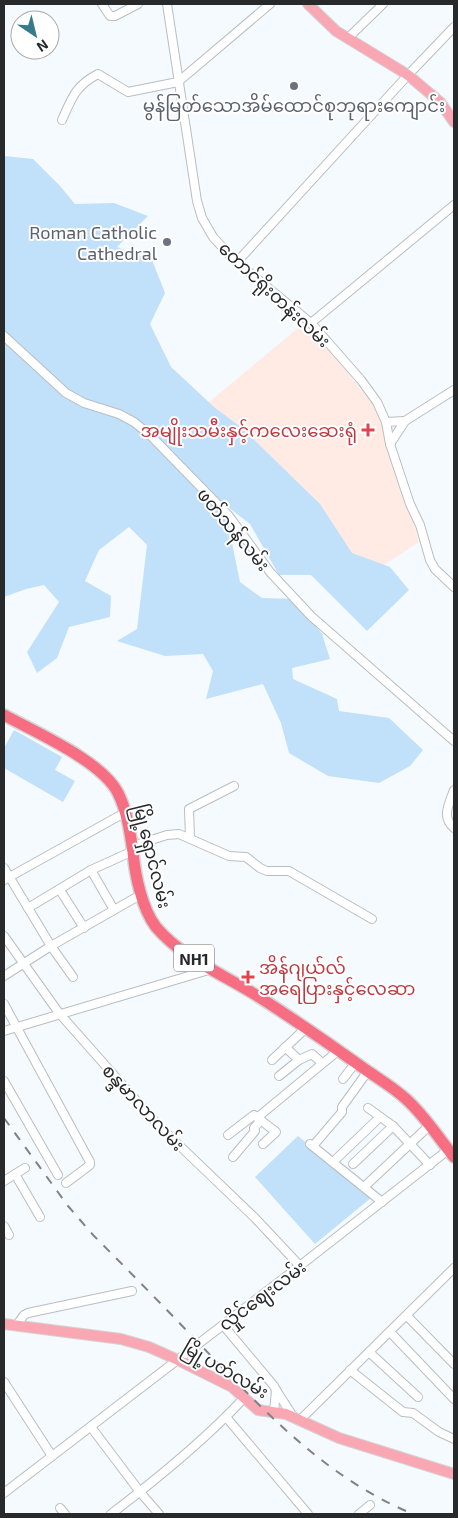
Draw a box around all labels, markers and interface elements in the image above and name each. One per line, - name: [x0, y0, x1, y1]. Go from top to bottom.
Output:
- north arrow: [10, 10, 60, 60]
- text: N: [34, 36, 52, 56]
- marker: မွန်မြတ်သောအိမ်ထောင်စုဘုရားကျောင်း: [288, 80, 300, 92]
- place label: မွန်မြတ်သောအိမ်ထောင်စုဘုရားကျောင်း: [143, 92, 445, 121]
- place label: Roman Catholic Cathedral: [29, 221, 158, 264]
- street label: တောင်ရိုးတန်းလမ်း: [211, 235, 337, 355]
- marker: Roman Catholic Cathedral: [161, 236, 173, 248]
- place label: အမျိုးသမီးနှင့်ကလေးဆေးရုံ: [141, 417, 357, 446]
- marker: အမျိုးသမီးနှင့်ကလေးဆေးရုံ: [361, 423, 375, 437]
- street label: ဖတ်သန်လမ်း: [189, 482, 276, 578]
- street label: မြို့ရှောင်လမ်း: [125, 801, 179, 912]
- road number: NH1: [174, 944, 214, 971]
- place label: အိန်ဂျယ်လ် အရေပြားနှင့်လေဆာ: [259, 954, 415, 1004]
- marker: အိန်ဂျယ်လ် အရေပြားနှင့်လေဆာ: [241, 970, 255, 984]
- street label: စန္ဒမာလာလမ်း: [94, 1058, 191, 1159]
- street label: လှိုင်ဈေးလမ်း: [213, 1253, 313, 1339]
- street label: မြို့ပတ်လမ်း: [177, 1334, 274, 1407]

